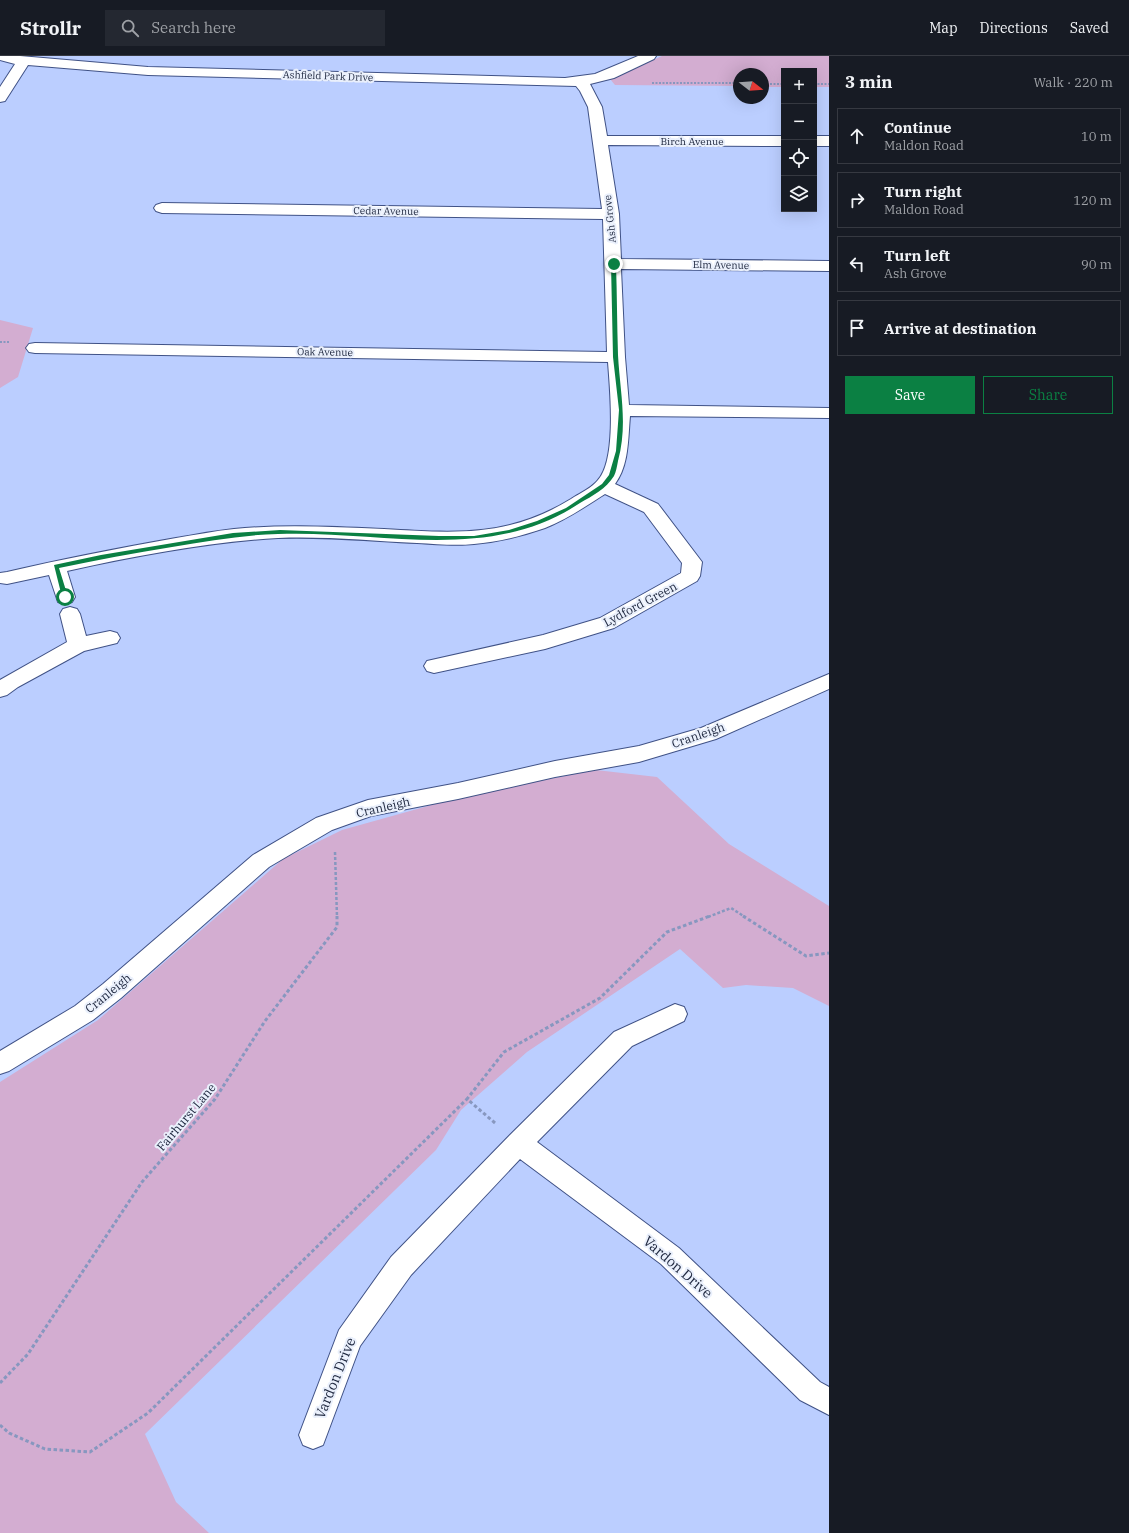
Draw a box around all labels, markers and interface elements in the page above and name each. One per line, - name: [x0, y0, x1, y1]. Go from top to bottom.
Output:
- search box: [105, 10, 385, 46]
- text: Strollr: [20, 16, 81, 40]
- icon: search: [119, 17, 141, 39]
- text: Search here: [151, 18, 236, 37]
- text: Map: [929, 19, 958, 37]
- text: Directions: [980, 19, 1048, 37]
- text: Saved: [1070, 19, 1109, 37]
- street label: Ashfield Park Drive: [283, 68, 373, 84]
- north arrow: [733, 68, 769, 104]
- map controls: [781, 68, 817, 212]
- button: +: [781, 68, 817, 104]
- text: 3 min: [845, 71, 893, 93]
- text: Walk · 220 m: [1034, 74, 1113, 91]
- button: −: [781, 104, 817, 140]
- text: Continue: [884, 118, 951, 137]
- icon: ahead: [846, 125, 868, 147]
- text: 10 m: [1081, 128, 1112, 145]
- street label: Birch Avenue: [660, 135, 724, 148]
- text: Maldon Road: [884, 137, 964, 154]
- button: locate: [781, 140, 817, 176]
- button: layers: [781, 176, 817, 212]
- text: Turn right: [884, 182, 962, 201]
- icon: right: [846, 189, 868, 211]
- text: 120 m: [1073, 192, 1112, 209]
- street label: Ash Grove: [601, 194, 619, 244]
- text: Maldon Road: [884, 201, 964, 218]
- street label: Cedar Avenue: [353, 204, 419, 218]
- text: Turn left: [884, 246, 950, 265]
- icon: left: [846, 253, 868, 275]
- route end: [605, 255, 623, 273]
- text: 90 m: [1081, 256, 1112, 273]
- street label: Elm Avenue: [693, 258, 749, 272]
- text: Ash Grove: [884, 265, 947, 282]
- icon: arrive: [846, 317, 868, 339]
- text: Arrive at destination: [884, 319, 1036, 338]
- street label: Oak Avenue: [297, 345, 353, 359]
- button: Save: [845, 376, 975, 414]
- button: Share: [983, 376, 1113, 414]
- street label: Lydford Green: [601, 578, 680, 630]
- route start: [56, 588, 74, 606]
- street label: Cranleigh: [670, 719, 727, 751]
- street label: Cranleigh: [355, 793, 412, 820]
- street label: Cranleigh: [82, 970, 134, 1016]
- street label: Fairhurst Lane: [153, 1080, 219, 1154]
- street label: Vardon Drive: [640, 1232, 716, 1302]
- street label: Vardon Drive: [311, 1335, 359, 1421]

